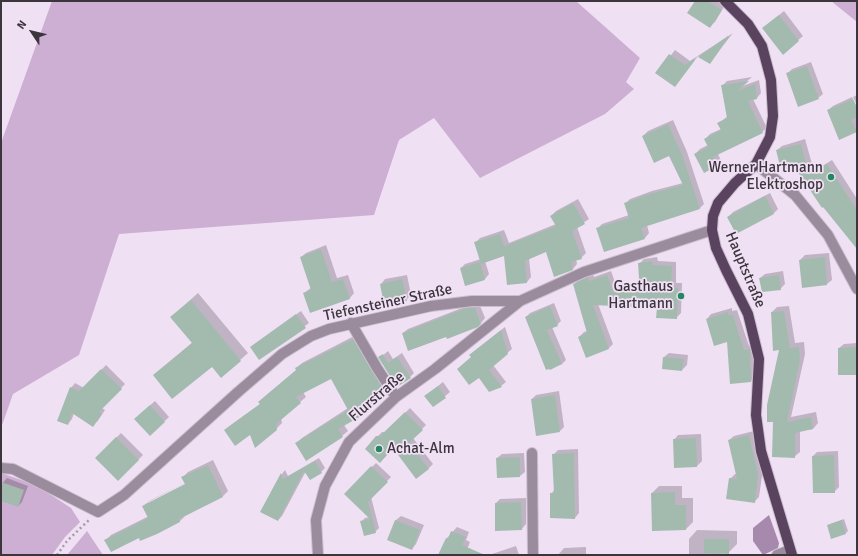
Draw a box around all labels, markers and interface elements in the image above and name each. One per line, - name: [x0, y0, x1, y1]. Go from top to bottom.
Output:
- north arrow: [12, 12, 52, 52]
- text: N: [14, 18, 29, 32]
- place label: Werner Hartmann Elektroshop: [709, 159, 823, 194]
- marker: Werner Hartmann Elektroshop: [826, 172, 836, 182]
- street label: Hauptstraße: [721, 229, 769, 311]
- place label: Gasthaus Hartmann: [608, 278, 673, 313]
- street label: Tiefensteiner Straße: [322, 281, 454, 325]
- marker: Gasthaus Hartmann: [676, 291, 686, 301]
- street label: Flurstraße: [346, 368, 408, 426]
- place label: Achat-Alm: [387, 440, 455, 458]
- marker: Achat-Alm: [374, 444, 384, 454]

